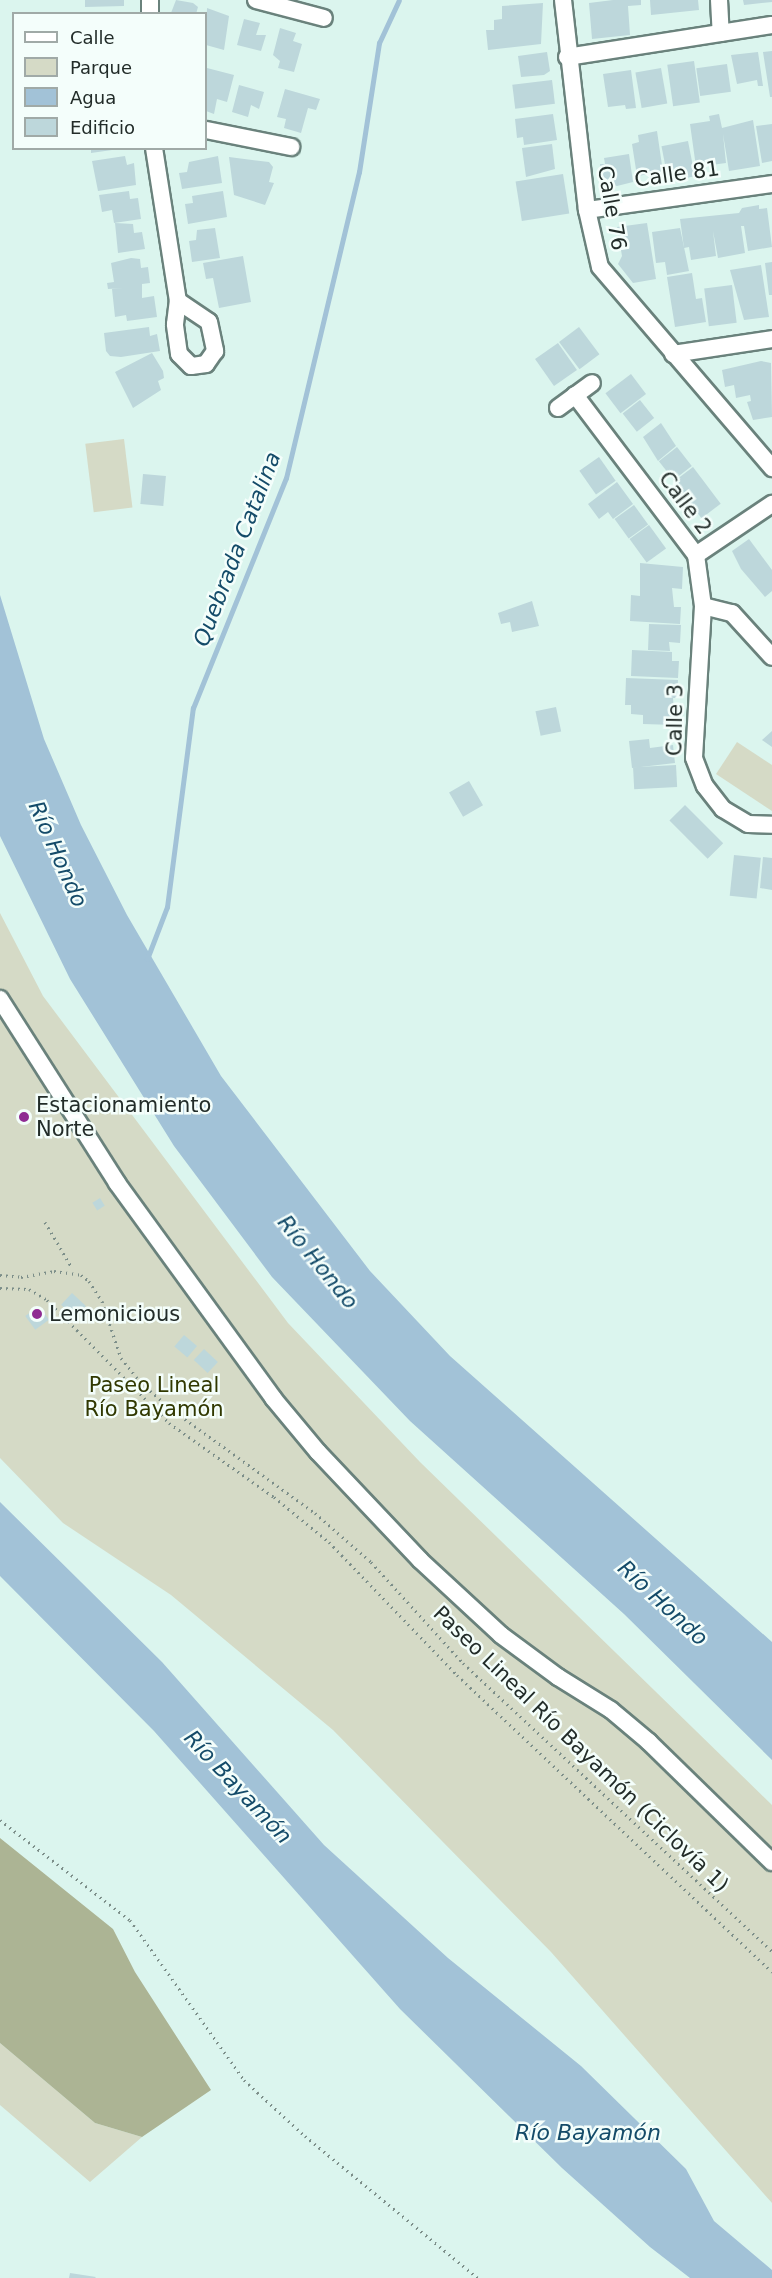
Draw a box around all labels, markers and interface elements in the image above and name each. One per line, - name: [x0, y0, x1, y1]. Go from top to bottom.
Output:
- legend: [12, 12, 207, 150]
- text: Calle: [70, 27, 115, 48]
- text: Parque: [70, 57, 132, 78]
- text: Agua: [70, 87, 116, 108]
- text: Edificio: [70, 117, 135, 138]
- street label: Calle 81: [633, 156, 721, 192]
- street label: Calle 76: [592, 164, 632, 252]
- water label: Quebrada Catalina: [188, 448, 286, 650]
- street label: Calle 2: [653, 467, 717, 539]
- street label: Calle 3: [662, 684, 688, 756]
- water label: Río Hondo: [23, 797, 93, 911]
- place label: Estacionamiento Norte: [36, 1092, 211, 1142]
- marker: Estacionamiento Norte: [17, 1110, 31, 1124]
- water label: Río Hondo: [272, 1210, 364, 1314]
- place label: Lemonicious: [49, 1301, 180, 1327]
- marker: Lemonicious: [30, 1307, 44, 1321]
- park label: Paseo Lineal Río Bayamón: [84, 1372, 224, 1422]
- water label: Río Hondo: [613, 1555, 713, 1651]
- street label: Paseo Lineal Río Bayamón (Ciclovía 1): [428, 1601, 734, 1897]
- water label: Río Bayamón: [179, 1725, 297, 1849]
- water label: Río Bayamón: [515, 2120, 661, 2146]

